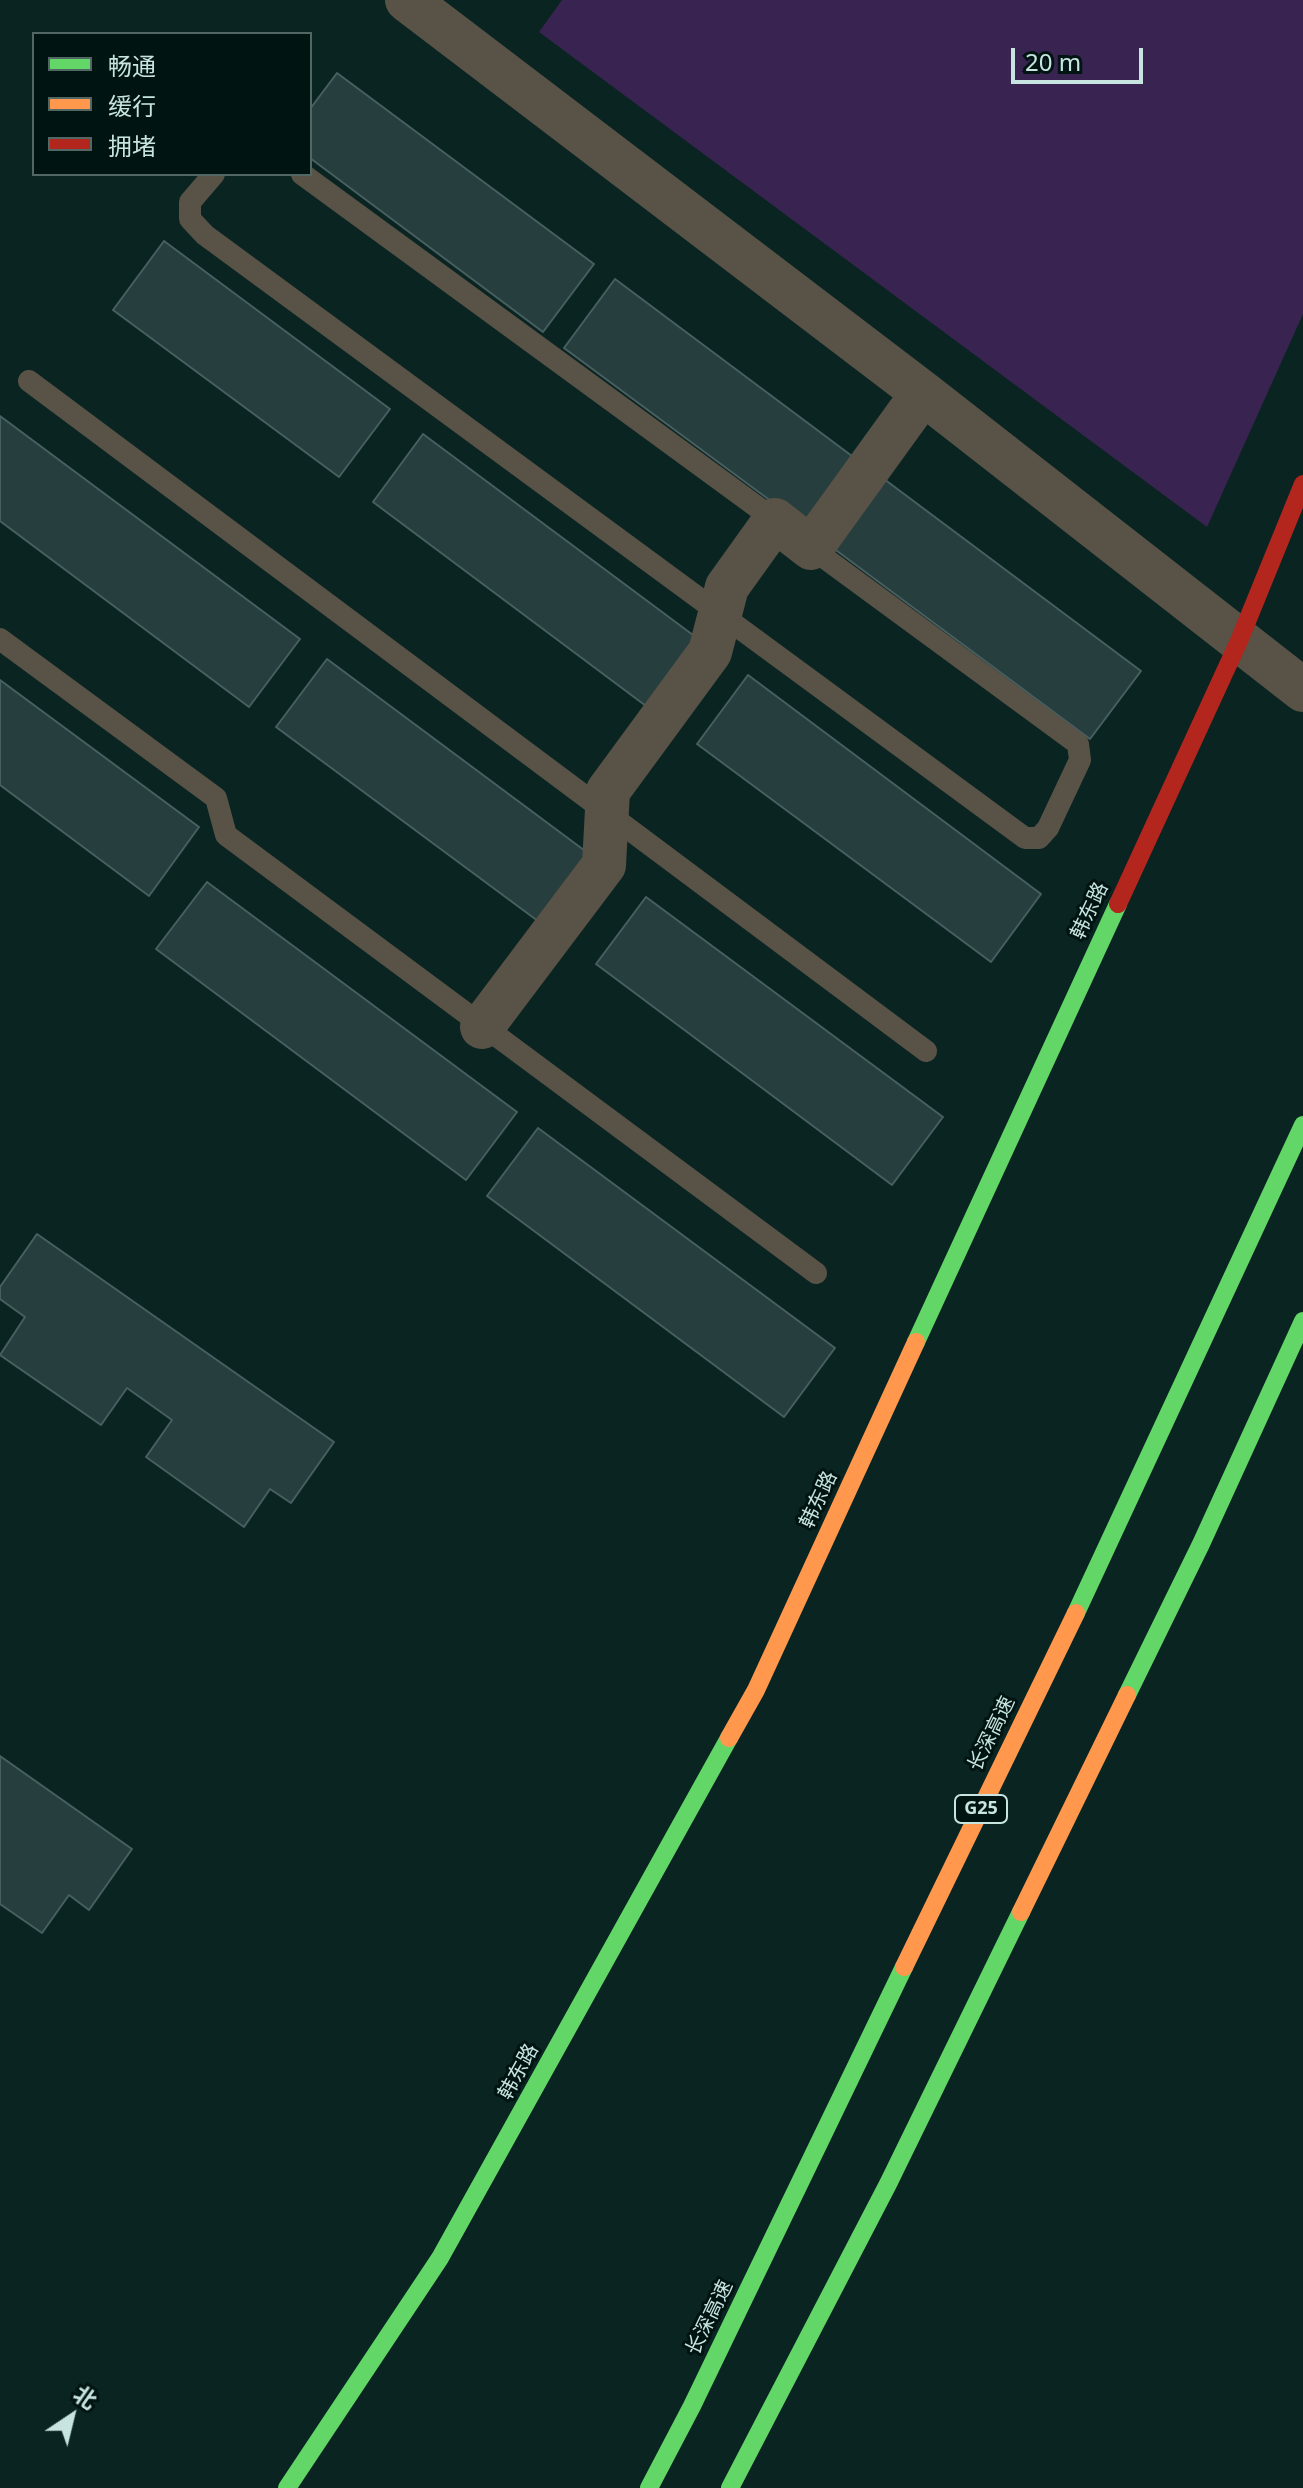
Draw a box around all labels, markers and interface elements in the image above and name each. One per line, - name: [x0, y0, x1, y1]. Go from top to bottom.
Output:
- legend: [32, 32, 312, 176]
- scale bar: [1015, 32, 1147, 82]
- text: 20 m: [1025, 45, 1081, 78]
- text: 畅通: [108, 49, 156, 82]
- text: 缓行: [108, 89, 156, 122]
- text: 拥堵: [108, 129, 156, 162]
- street label: 韩东路: [1066, 879, 1114, 943]
- street label: 韩东路: [795, 1468, 843, 1532]
- street label: 长深高速: [964, 1693, 1020, 1775]
- road number: G25: [955, 1795, 1007, 1823]
- street label: 韩东路: [494, 2040, 544, 2104]
- street label: 长深高速: [682, 2277, 738, 2359]
- north arrow: [32, 2376, 112, 2456]
- text: 北: [68, 2378, 103, 2415]

